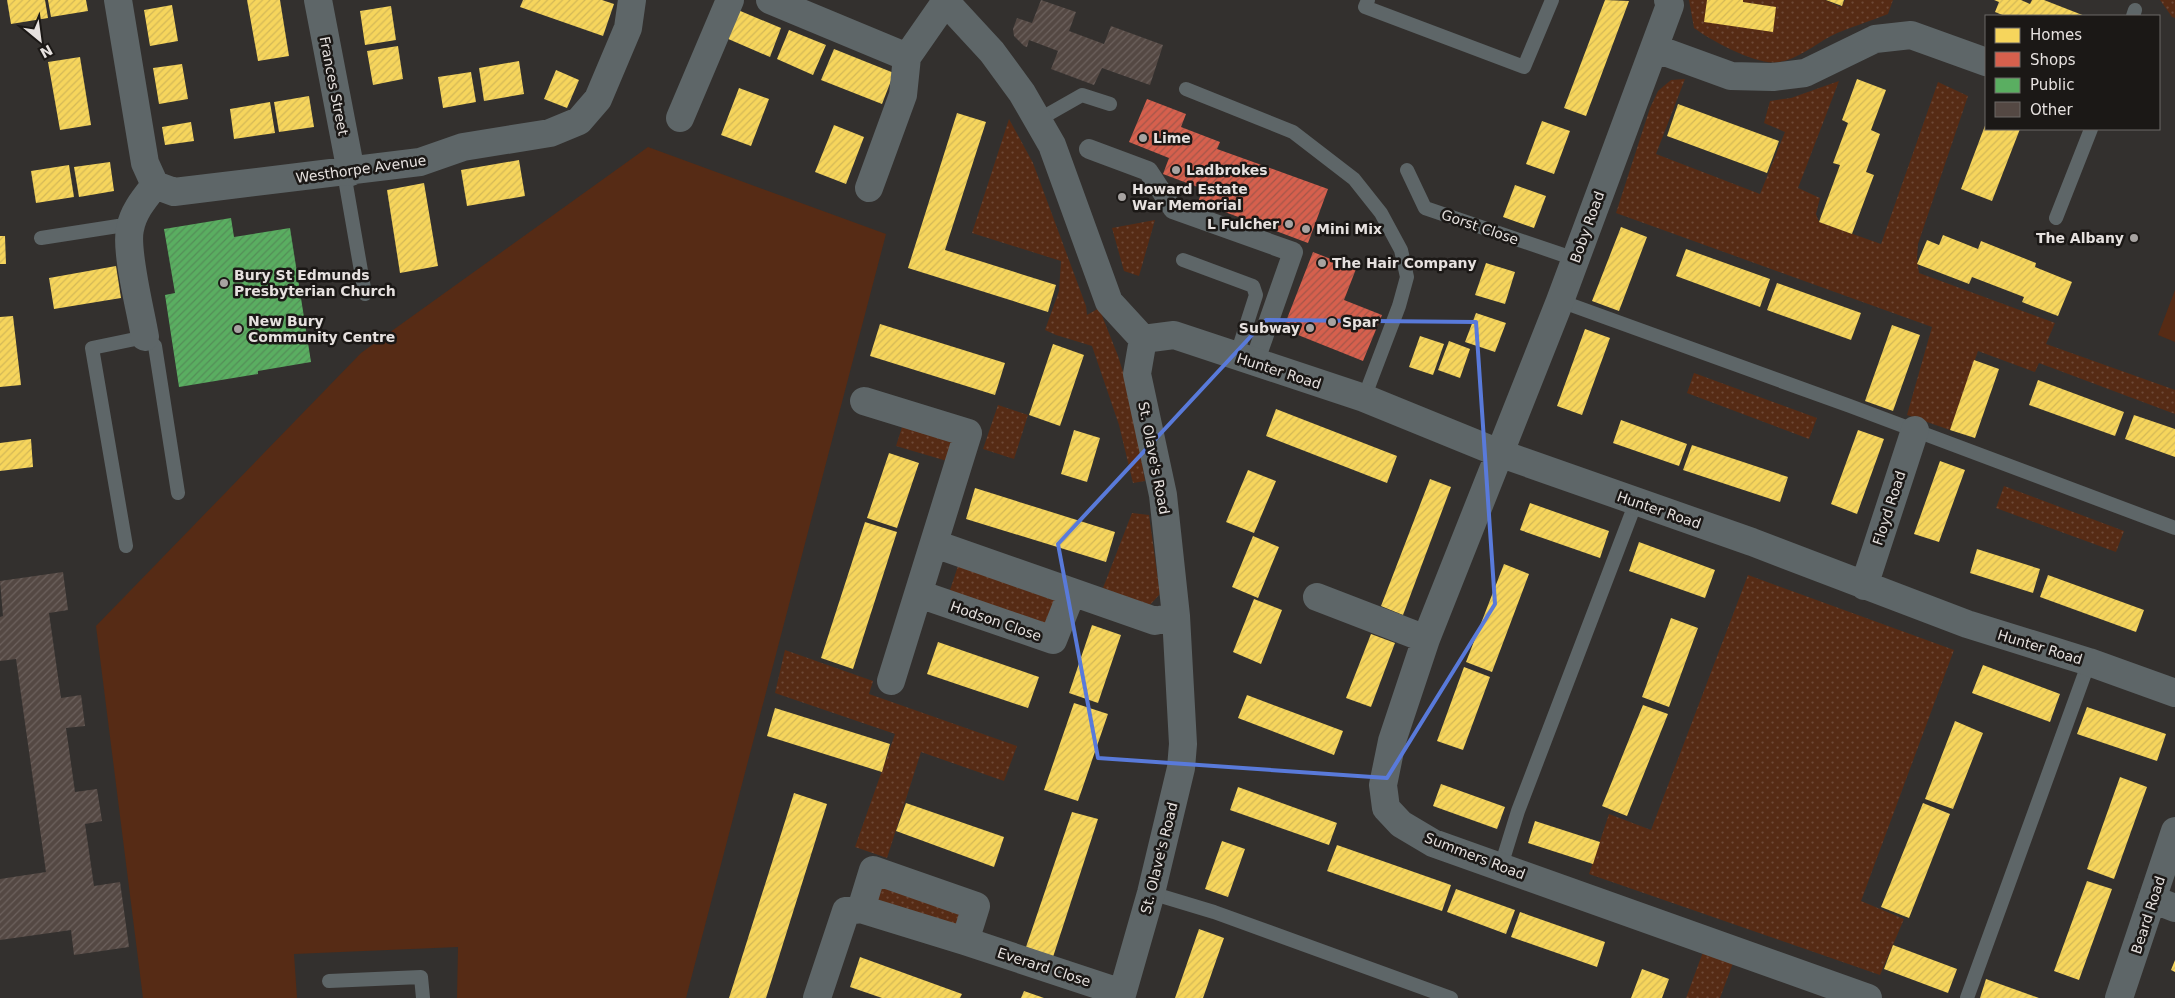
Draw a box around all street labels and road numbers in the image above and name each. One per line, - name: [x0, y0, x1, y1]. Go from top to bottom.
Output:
- street label: Frances Street: [317, 35, 352, 138]
- street label: Westhorpe Avenue: [295, 152, 427, 186]
- street label: Boby Road: [1567, 189, 1607, 265]
- street label: Gorst Close: [1439, 206, 1521, 248]
- street label: Hunter Road: [1235, 350, 1323, 392]
- street label: St. Olave's Road: [1135, 400, 1173, 516]
- street label: Floyd Road: [1869, 469, 1909, 547]
- street label: Hunter Road: [1615, 488, 1703, 532]
- street label: Hodson Close: [948, 598, 1044, 644]
- street label: Hunter Road: [1996, 627, 2084, 667]
- street label: St. Olave's Road: [1137, 801, 1181, 915]
- street label: Summers Road: [1423, 829, 1527, 883]
- street label: Beard Road: [2128, 874, 2168, 956]
- street label: Everard Close: [995, 944, 1093, 990]

